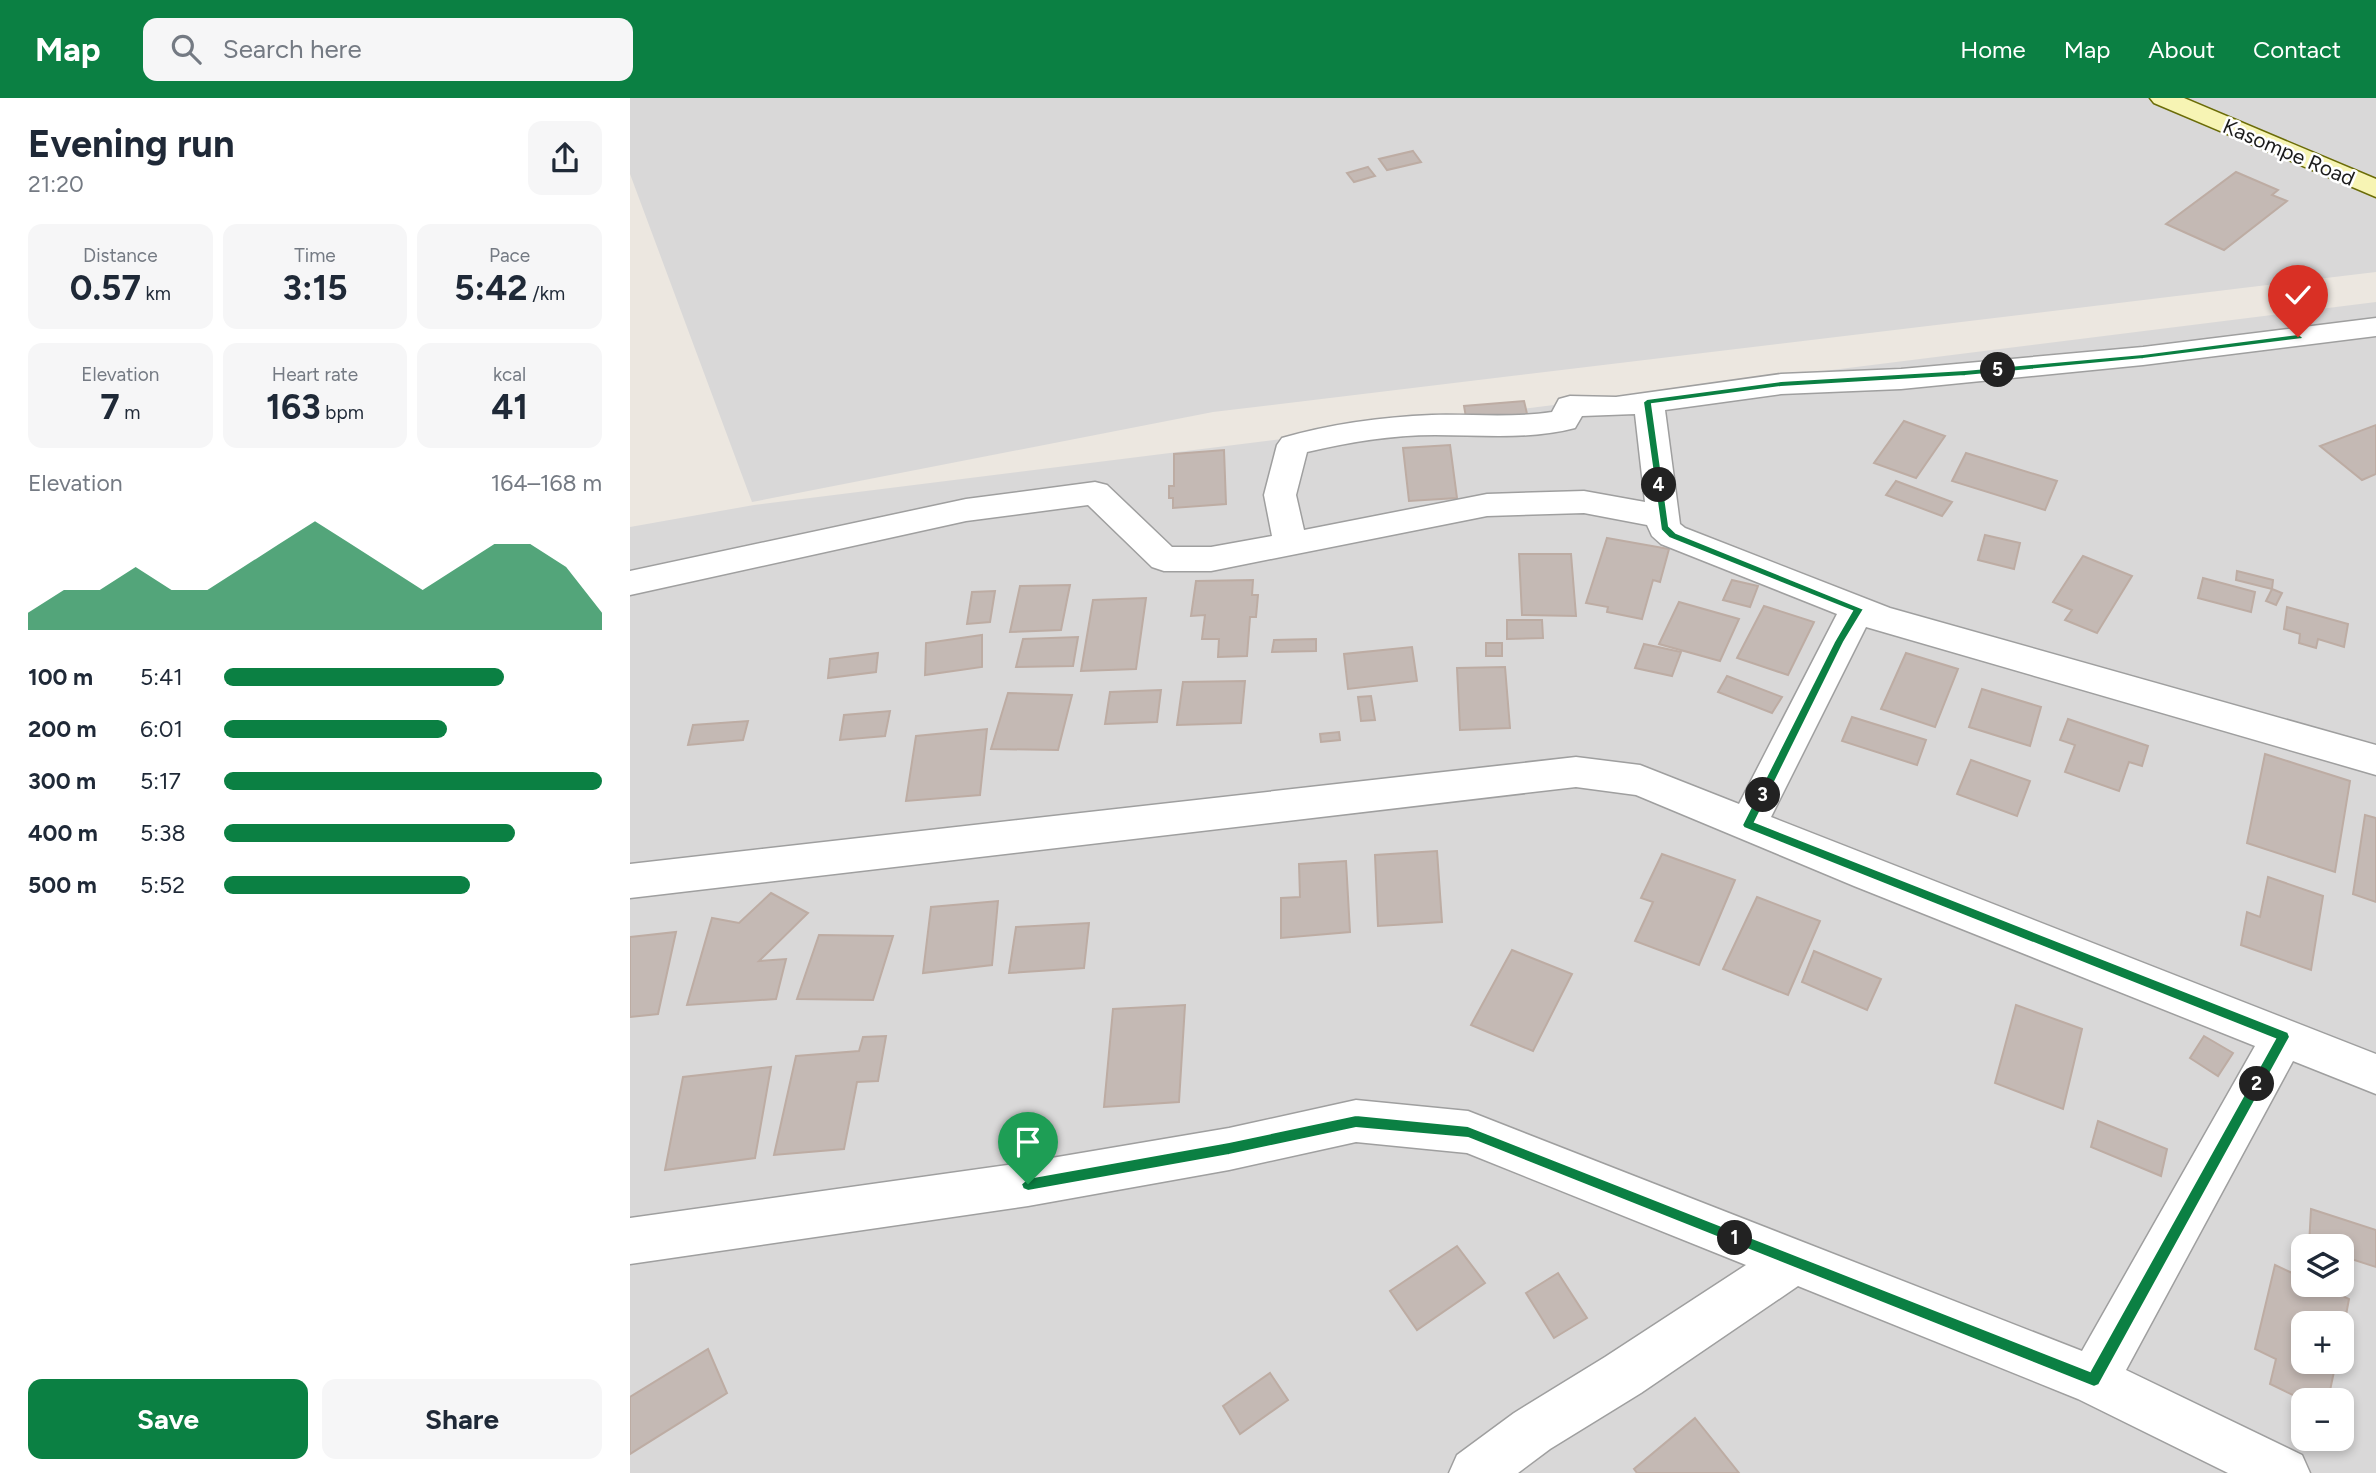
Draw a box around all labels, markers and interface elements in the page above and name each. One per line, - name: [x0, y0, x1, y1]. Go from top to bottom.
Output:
- search box: [143, 18, 633, 81]
- text: Map: [35, 30, 101, 69]
- icon: search: [167, 30, 205, 68]
- text: Search here: [223, 33, 362, 65]
- text: Home: [1960, 35, 2026, 64]
- text: Map: [2064, 35, 2110, 64]
- text: About: [2148, 35, 2215, 64]
- text: Contact: [2253, 35, 2341, 64]
- street label: Kasompe Road: [2219, 113, 2359, 191]
- text: Evening run: [28, 121, 235, 167]
- button: share: [528, 121, 602, 195]
- text: 21:20: [28, 170, 84, 198]
- text: Distance: [83, 244, 158, 267]
- text: Time: [294, 244, 336, 267]
- text: Pace: [489, 244, 530, 267]
- pin: [2268, 265, 2328, 337]
- text: 0.57: [70, 267, 141, 309]
- text: 3:15: [282, 267, 348, 309]
- text: 5:42: [454, 267, 528, 309]
- icon: check: [2279, 276, 2317, 314]
- text: km: [141, 282, 171, 305]
- text: /km: [528, 282, 565, 305]
- pin: 5: [1980, 352, 2016, 388]
- text: 5: [1992, 358, 2003, 381]
- text: Elevation: [81, 363, 159, 386]
- text: Heart rate: [272, 363, 358, 386]
- text: kcal: [493, 363, 526, 386]
- text: 7: [100, 386, 120, 428]
- text: 163: [266, 386, 321, 428]
- text: 41: [491, 386, 528, 428]
- text: m: [120, 401, 141, 424]
- text: bpm: [321, 401, 364, 424]
- pin: 4: [1642, 468, 1676, 502]
- text: Elevation: [28, 469, 123, 497]
- text: 164–168 m: [491, 469, 602, 497]
- text: 4: [1652, 473, 1665, 496]
- text: 100 m: [28, 663, 93, 691]
- text: 5:41: [140, 663, 183, 691]
- text: 200 m: [28, 715, 97, 743]
- text: 6:01: [140, 715, 183, 743]
- text: 300 m: [28, 767, 96, 795]
- text: 5:17: [140, 767, 181, 795]
- pin: 3: [1746, 778, 1780, 812]
- text: 3: [1757, 783, 1768, 806]
- text: 400 m: [28, 819, 98, 847]
- text: 5:38: [140, 819, 186, 847]
- text: 500 m: [28, 871, 97, 899]
- text: 5:52: [140, 871, 185, 899]
- pin: 2: [2240, 1066, 2274, 1102]
- text: 2: [2251, 1072, 2262, 1095]
- pin: [998, 1112, 1058, 1184]
- icon: arrive: [1009, 1123, 1047, 1161]
- pin: 1: [1718, 1220, 1752, 1256]
- text: 1: [1730, 1226, 1739, 1249]
- map controls: [2291, 1234, 2354, 1451]
- button: layers: [2291, 1234, 2354, 1297]
- button: +: [2291, 1311, 2354, 1374]
- button: Save: [28, 1379, 308, 1459]
- button: Share: [322, 1379, 602, 1459]
- button: −: [2291, 1388, 2354, 1451]

